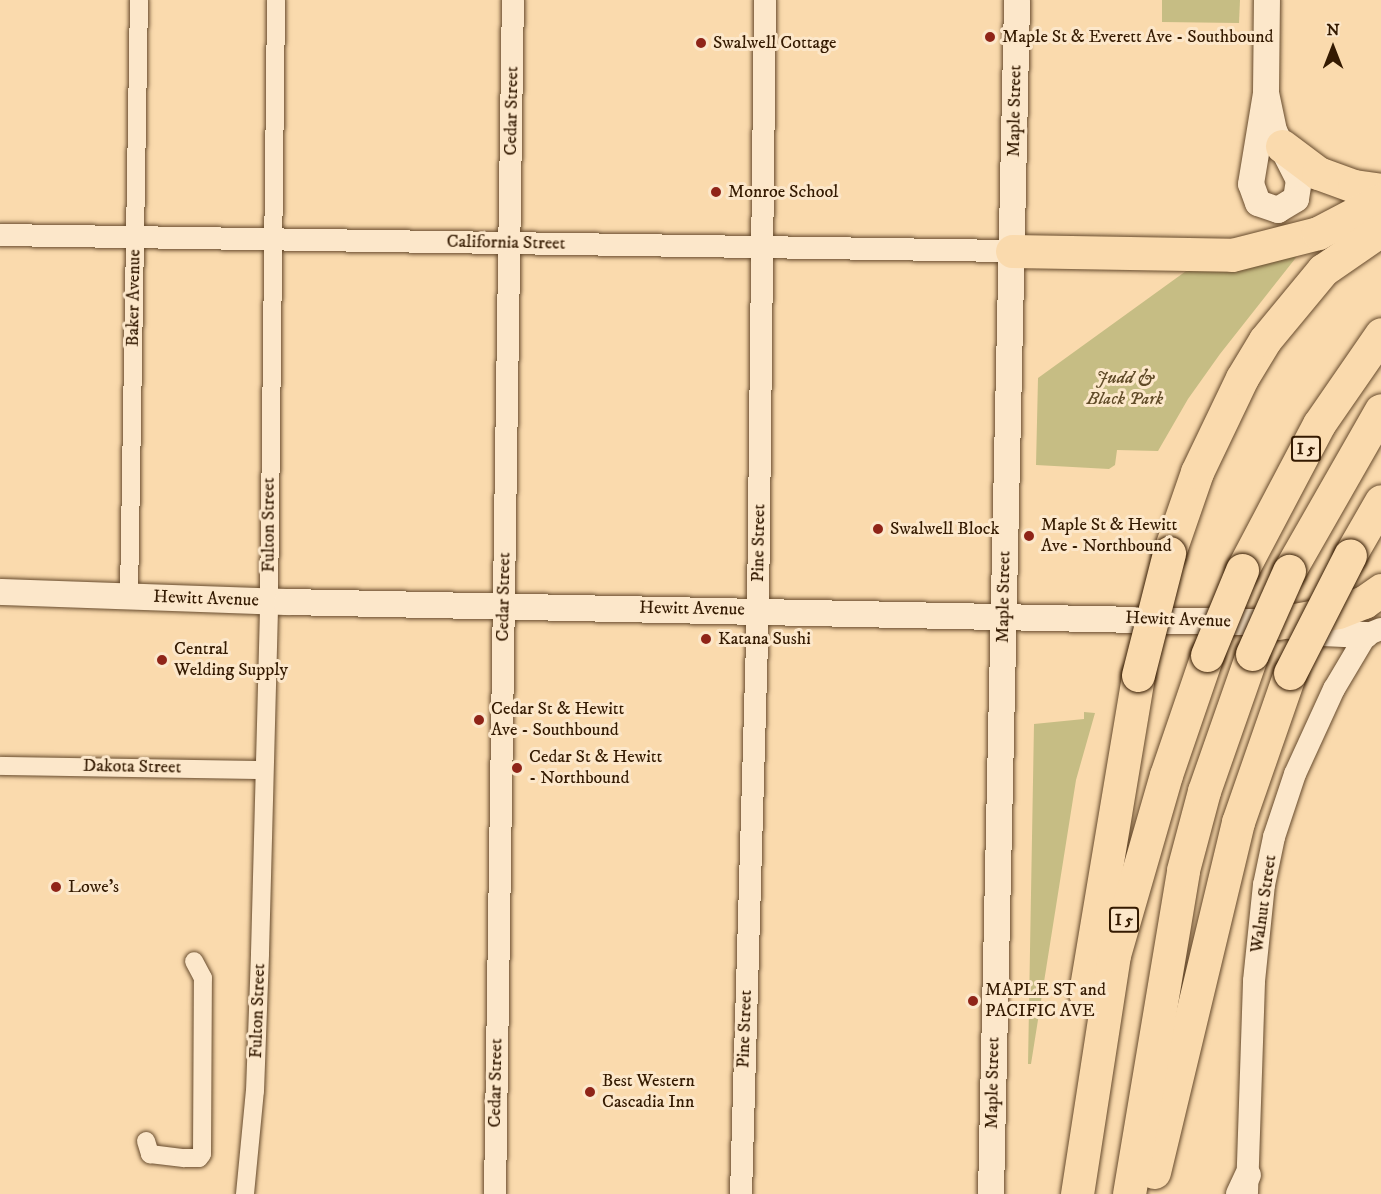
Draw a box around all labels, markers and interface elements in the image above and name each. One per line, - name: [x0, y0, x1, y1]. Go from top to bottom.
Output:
- north arrow: [1303, 18, 1363, 78]
- text: N: [1326, 20, 1340, 40]
- place label: Maple St & Everett Ave - Southbound: [1002, 26, 1273, 48]
- marker: Maple St & Everett Ave - Southbound: [983, 30, 997, 44]
- place label: Swalwell Cottage: [713, 32, 836, 54]
- marker: Swalwell Cottage: [694, 36, 708, 50]
- street label: Maple Street: [1003, 65, 1027, 157]
- street label: Cedar Street: [500, 66, 524, 156]
- place label: Monroe School: [728, 181, 839, 203]
- marker: Monroe School: [709, 185, 723, 199]
- street label: California Street: [446, 231, 566, 255]
- street label: Baker Avenue: [122, 249, 146, 347]
- park label: Judd & Black Park: [1087, 368, 1163, 410]
- road number: I 5: [1291, 436, 1321, 462]
- street label: Fulton Street: [258, 478, 280, 572]
- street label: Pine Street: [748, 504, 770, 582]
- place label: Maple St & Hewitt Ave - Northbound: [1041, 515, 1177, 558]
- place label: Swalwell Block: [890, 518, 999, 540]
- marker: Swalwell Block: [871, 522, 885, 536]
- marker: Maple St & Hewitt Ave - Northbound: [1022, 529, 1036, 543]
- street label: Maple Street: [992, 551, 1016, 643]
- street label: Cedar Street: [492, 552, 516, 642]
- street label: Hewitt Avenue: [153, 586, 259, 612]
- street label: Hewitt Avenue: [639, 597, 745, 621]
- street label: Hewitt Avenue: [1125, 607, 1231, 633]
- place label: Katana Sushi: [718, 628, 811, 650]
- marker: Katana Sushi: [699, 632, 713, 646]
- place label: Central Welding Supply: [174, 639, 288, 682]
- marker: Central Welding Supply: [155, 653, 169, 667]
- place label: Cedar St & Hewitt Ave - Southbound: [491, 699, 624, 742]
- marker: Cedar St & Hewitt Ave - Southbound: [472, 713, 486, 727]
- place label: Cedar St & Hewitt - Northbound: [529, 747, 662, 789]
- street label: Dakota Street: [83, 755, 181, 779]
- marker: Cedar St & Hewitt - Northbound: [510, 761, 524, 775]
- street label: Walnut Street: [1246, 854, 1282, 954]
- place label: Lowe's: [68, 876, 119, 898]
- marker: Lowe's: [49, 880, 63, 894]
- road number: I 5: [1109, 907, 1139, 933]
- street label: Fulton Street: [246, 963, 270, 1059]
- place label: MAPLE ST and PACIFIC AVE: [985, 980, 1106, 1022]
- street label: Pine Street: [733, 989, 757, 1069]
- marker: MAPLE ST and PACIFIC AVE: [966, 994, 980, 1008]
- street label: Maple Street: [981, 1037, 1005, 1129]
- street label: Cedar Street: [484, 1038, 508, 1128]
- place label: Best Western Cascadia Inn: [602, 1071, 695, 1114]
- marker: Best Western Cascadia Inn: [583, 1085, 597, 1099]

